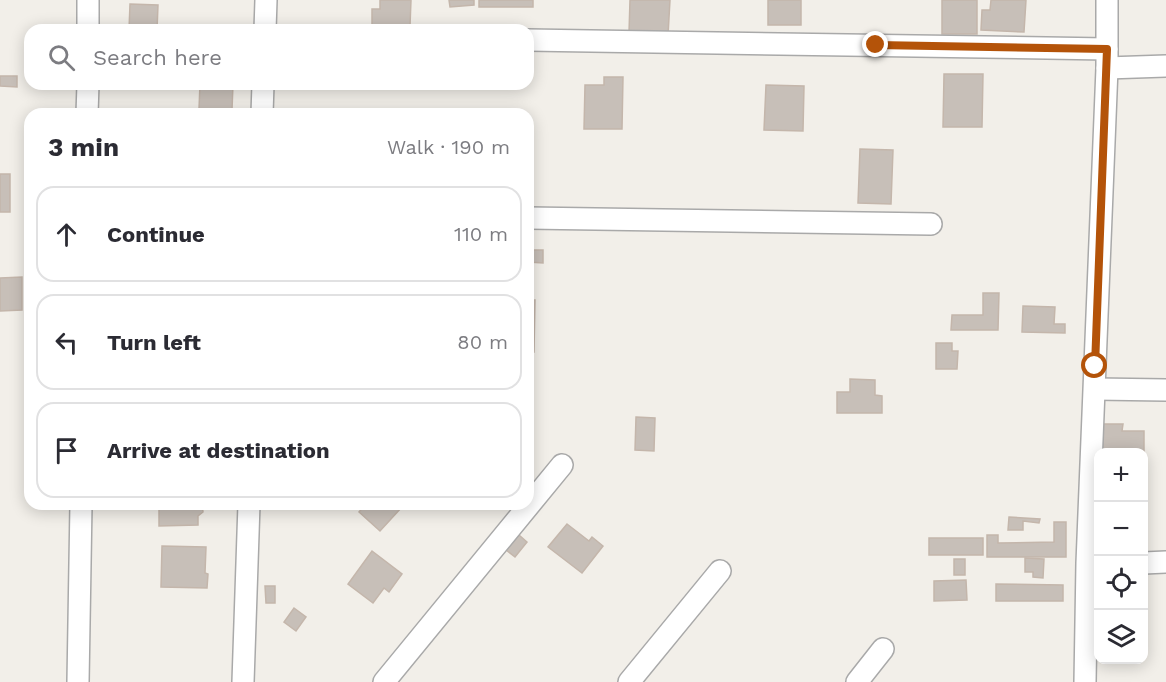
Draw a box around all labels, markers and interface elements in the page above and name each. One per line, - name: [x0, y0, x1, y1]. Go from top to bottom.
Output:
- search box: [24, 24, 534, 90]
- route end: [862, 31, 888, 57]
- icon: search: [45, 41, 78, 74]
- text: Search here: [93, 45, 222, 70]
- text: 3 min: [48, 132, 119, 162]
- text: Walk · 190 m: [387, 135, 510, 159]
- icon: ahead: [50, 218, 83, 251]
- text: Continue: [107, 222, 205, 247]
- text: 110 m: [454, 222, 508, 246]
- icon: left: [50, 326, 83, 359]
- text: Turn left: [107, 330, 201, 355]
- text: 80 m: [457, 330, 508, 354]
- route start: [1081, 352, 1107, 378]
- icon: arrive: [50, 434, 83, 467]
- text: Arrive at destination: [107, 438, 330, 463]
- map controls: [1094, 448, 1148, 664]
- button: +: [1094, 448, 1148, 502]
- button: −: [1094, 502, 1148, 556]
- button: locate: [1094, 556, 1148, 610]
- button: layers: [1094, 610, 1148, 664]

